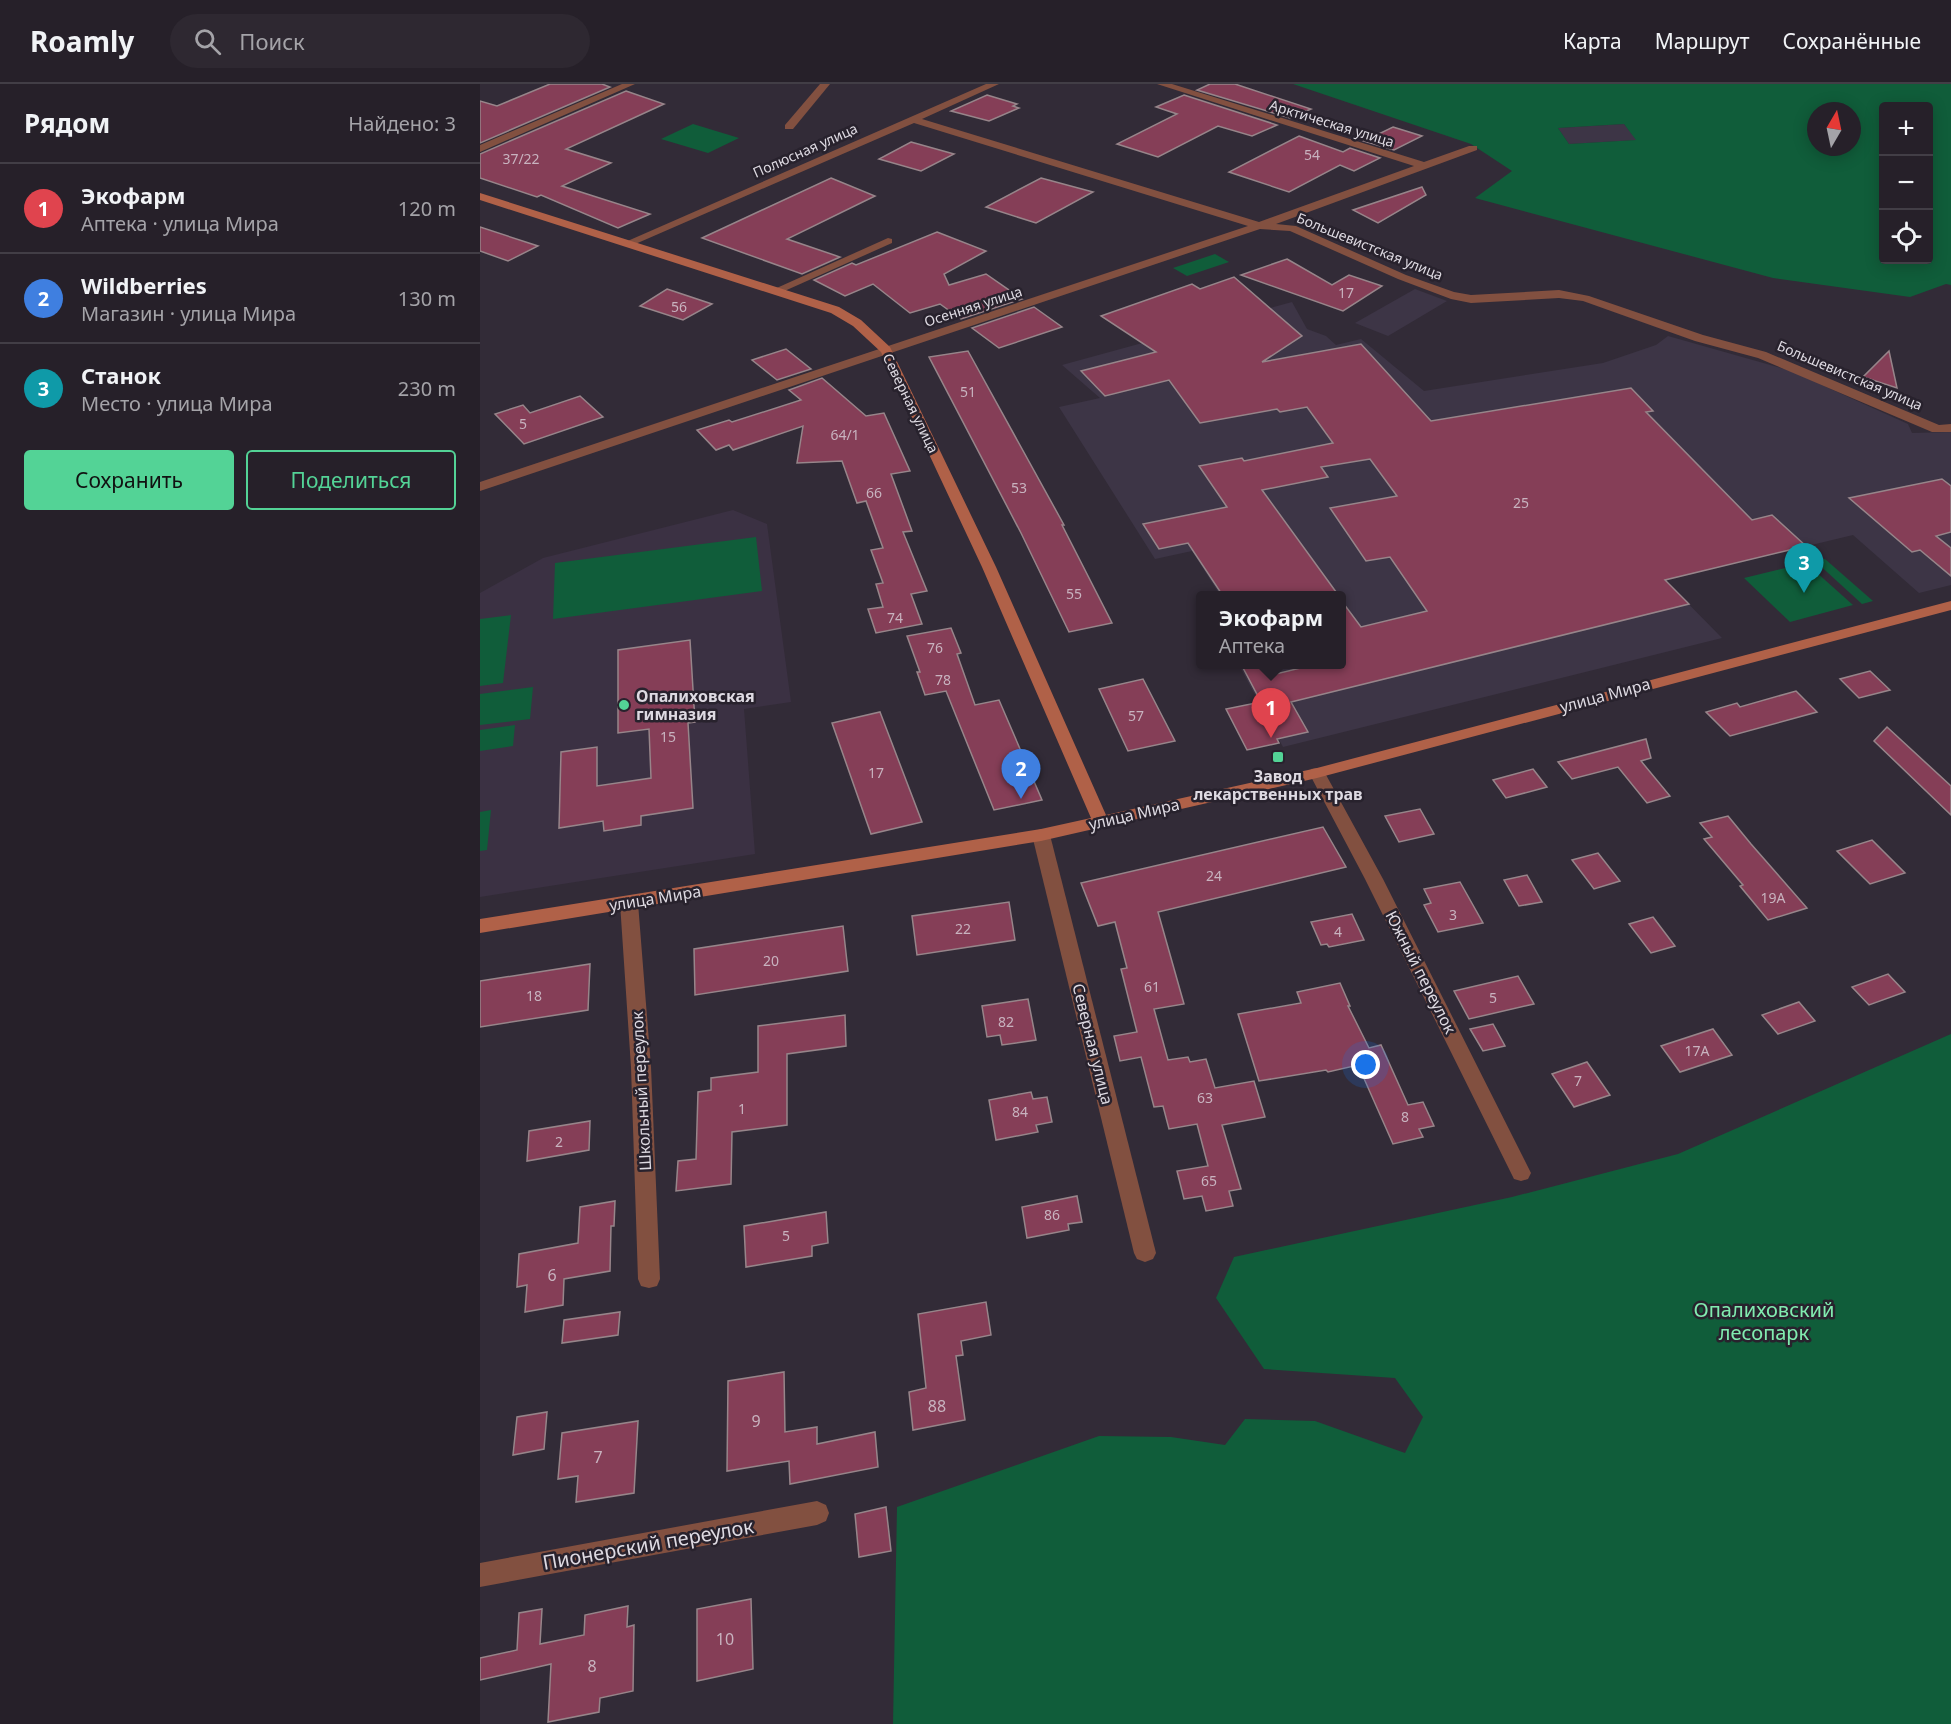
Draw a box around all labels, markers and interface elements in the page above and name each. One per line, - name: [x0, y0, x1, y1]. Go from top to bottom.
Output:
- search box: [170, 14, 590, 68]
- text: Roamly: [30, 22, 134, 60]
- icon: search: [191, 25, 224, 58]
- text: Поиск: [239, 26, 305, 56]
- text: Карта: [1563, 27, 1622, 55]
- text: Маршрут: [1655, 27, 1750, 55]
- text: Сохранённые: [1783, 27, 1921, 55]
- street label: Арктическая улица: [1267, 95, 1397, 151]
- north arrow: [1807, 102, 1861, 156]
- map controls: [1879, 102, 1933, 264]
- button: +: [1879, 102, 1933, 156]
- text: Рядом: [24, 105, 110, 141]
- text: Найдено: 3: [348, 110, 456, 137]
- street label: Полюсная улица: [750, 118, 860, 182]
- house number: 54: [1304, 145, 1320, 164]
- house number: 37/22: [502, 149, 540, 168]
- button: −: [1879, 156, 1933, 210]
- text: Экофарм: [81, 180, 186, 210]
- text: 1: [38, 195, 49, 222]
- text: 120 m: [398, 195, 456, 222]
- street label: Большевистская улица: [1294, 208, 1446, 284]
- text: Аптека · улица Мира: [81, 210, 279, 237]
- button: locate: [1879, 210, 1933, 264]
- text: Wildberries: [81, 270, 207, 300]
- street label: Осенняя улица: [922, 281, 1024, 331]
- house number: 17: [1338, 283, 1354, 302]
- text: 2: [38, 285, 49, 312]
- text: 130 m: [398, 285, 456, 312]
- house number: 56: [671, 297, 687, 316]
- text: Магазин · улица Мира: [81, 300, 296, 327]
- street label: Большевистская улица: [1774, 336, 1926, 414]
- street label: Северная улица: [879, 350, 943, 456]
- text: Станок: [81, 360, 161, 390]
- text: 3: [38, 375, 49, 402]
- text: 230 m: [398, 375, 456, 402]
- house number: 51: [960, 382, 976, 401]
- text: Место · улица Мира: [81, 390, 273, 417]
- house number: 5: [519, 414, 527, 433]
- house number: 64/1: [830, 425, 860, 444]
- button: Сохранить: [24, 450, 234, 510]
- button: Поделиться: [246, 450, 456, 510]
- house number: 53: [1011, 478, 1027, 497]
- house number: 66: [866, 483, 882, 502]
- house number: 25: [1513, 493, 1529, 512]
- pin: 3: [1784, 544, 1824, 593]
- house number: 55: [1066, 584, 1082, 603]
- popup: [1196, 591, 1346, 669]
- text: Экофарм: [1219, 602, 1323, 632]
- house number: 74: [887, 608, 903, 627]
- text: Аптека: [1219, 632, 1285, 659]
- house number: 76: [927, 638, 943, 657]
- house number: 78: [935, 670, 951, 689]
- street label: улица Мира: [1557, 672, 1653, 718]
- place label: Опалиховская гимназия: [636, 685, 755, 725]
- pin: 1: [1252, 688, 1290, 738]
- marker: Опалиховская гимназия: [617, 698, 631, 712]
- house number: 57: [1128, 706, 1144, 725]
- house number: 15: [660, 727, 676, 746]
- pin: 2: [1002, 750, 1040, 799]
- marker: Завод лекарственных трав: [1271, 750, 1285, 764]
- house number: 17: [868, 763, 884, 782]
- place label: Завод лекарственных трав: [1193, 765, 1363, 805]
- street label: улица Мира: [1086, 793, 1182, 835]
- house number: 24: [1206, 866, 1222, 885]
- street label: улица Мира: [608, 880, 702, 916]
- house number: 19А: [1761, 888, 1786, 907]
- house number: 3: [1449, 905, 1457, 924]
- street label: Южный переулок: [1380, 907, 1462, 1038]
- house number: 22: [955, 919, 971, 938]
- house number: 4: [1334, 922, 1342, 941]
- house number: 20: [763, 951, 779, 970]
- house number: 61: [1144, 977, 1160, 996]
- street label: Северная улица: [1067, 981, 1119, 1107]
- house number: 18: [526, 986, 542, 1005]
- house number: 5: [1489, 988, 1497, 1007]
- street label: Школьный переулок: [626, 1010, 656, 1171]
- house number: 82: [998, 1012, 1014, 1031]
- house number: 17А: [1685, 1041, 1710, 1060]
- your location: [1351, 1050, 1380, 1079]
- house number: 7: [1574, 1071, 1582, 1090]
- house number: 63: [1197, 1088, 1213, 1107]
- house number: 1: [738, 1099, 746, 1118]
- house number: 84: [1012, 1102, 1028, 1121]
- house number: 8: [1401, 1107, 1409, 1126]
- house number: 2: [555, 1132, 563, 1151]
- house number: 65: [1201, 1171, 1217, 1190]
- house number: 86: [1044, 1205, 1060, 1224]
- house number: 5: [782, 1226, 790, 1245]
- house number: 6: [547, 1264, 557, 1286]
- park label: Опалиховский лесопарк: [1694, 1296, 1834, 1346]
- house number: 88: [928, 1395, 946, 1417]
- house number: 9: [751, 1410, 761, 1432]
- house number: 7: [593, 1446, 603, 1468]
- street label: Пионерский переулок: [540, 1512, 756, 1576]
- house number: 10: [716, 1628, 734, 1650]
- house number: 8: [587, 1655, 597, 1677]

